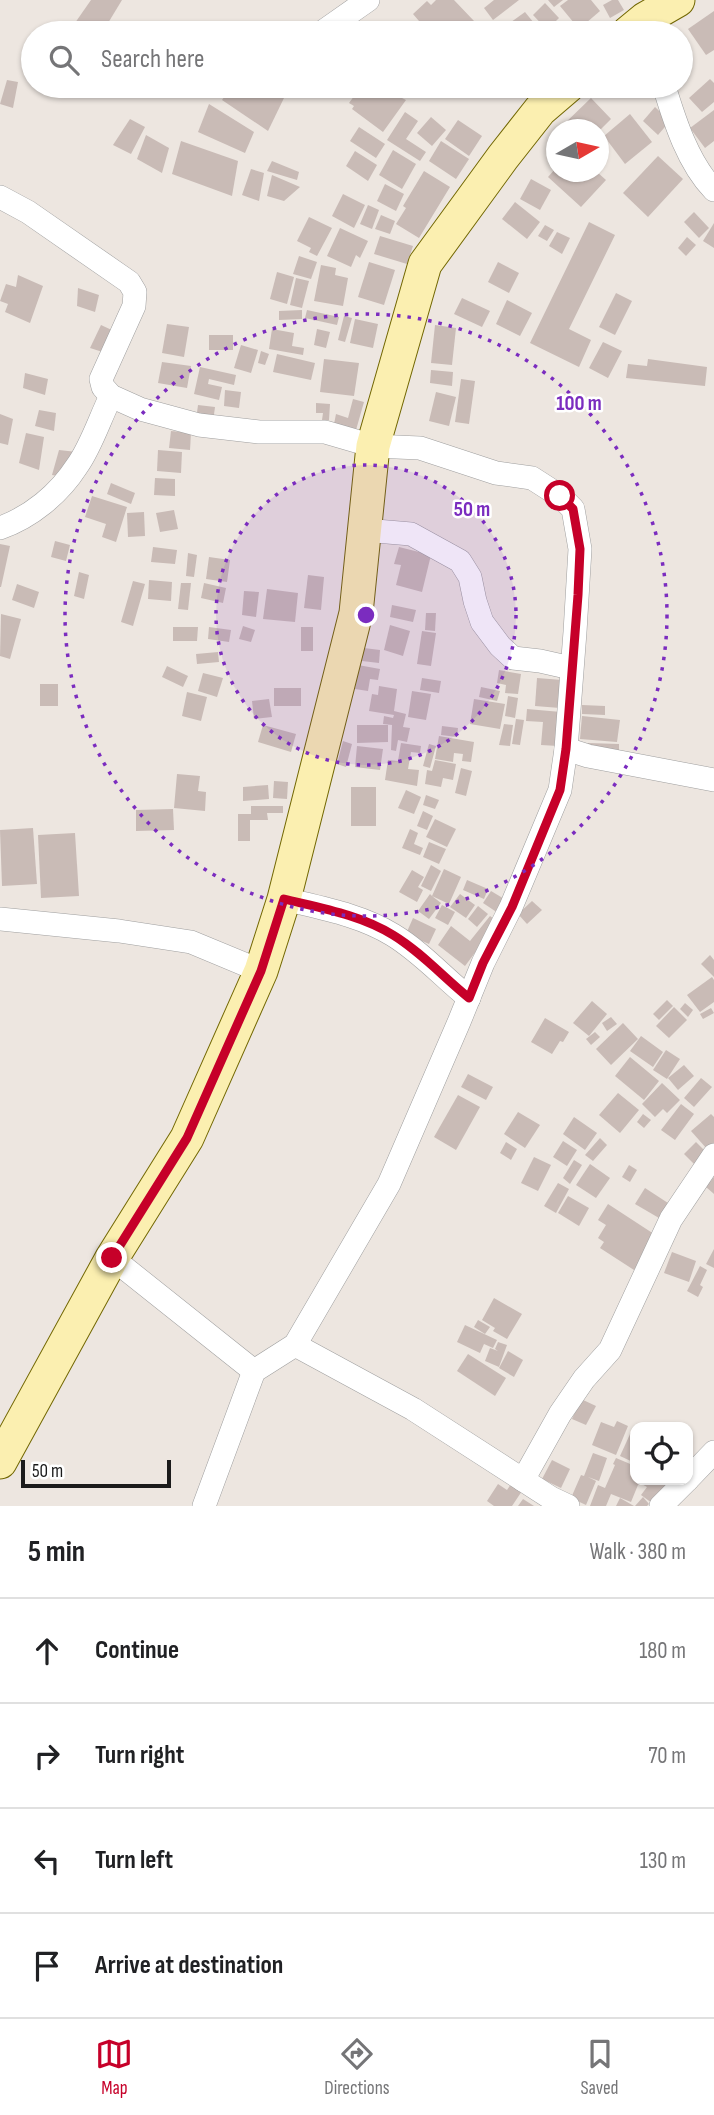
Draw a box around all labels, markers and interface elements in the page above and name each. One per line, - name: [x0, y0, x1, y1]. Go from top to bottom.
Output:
- search box: [21, 21, 693, 98]
- icon: search: [45, 41, 83, 79]
- text: Search here: [101, 44, 204, 75]
- north arrow: [546, 119, 609, 182]
- text: 100 m: [556, 391, 602, 416]
- route start: [544, 480, 575, 511]
- text: 50 m: [454, 497, 490, 522]
- centre of rings: [354, 603, 378, 627]
- route end: [96, 1242, 127, 1273]
- map controls: [630, 1422, 693, 1485]
- button: locate: [630, 1422, 693, 1485]
- scale bar: [21, 1457, 172, 1489]
- text: 50 m: [32, 1460, 63, 1483]
- text: 5 min: [28, 1534, 85, 1570]
- text: Walk · 380 m: [589, 1538, 686, 1566]
- icon: ahead: [28, 1632, 66, 1670]
- text: Continue: [95, 1635, 179, 1666]
- text: 180 m: [639, 1637, 686, 1665]
- icon: right: [28, 1737, 66, 1775]
- text: Turn right: [95, 1740, 184, 1771]
- text: 70 m: [648, 1742, 686, 1770]
- icon: left: [28, 1842, 66, 1880]
- text: Turn left: [95, 1845, 173, 1876]
- text: 130 m: [640, 1847, 686, 1875]
- icon: arrive: [28, 1947, 66, 1985]
- text: Arrive at destination: [95, 1950, 283, 1981]
- tab: Map: [95, 2035, 133, 2100]
- tab: Directions: [324, 2035, 390, 2100]
- tab: Saved: [580, 2035, 619, 2100]

